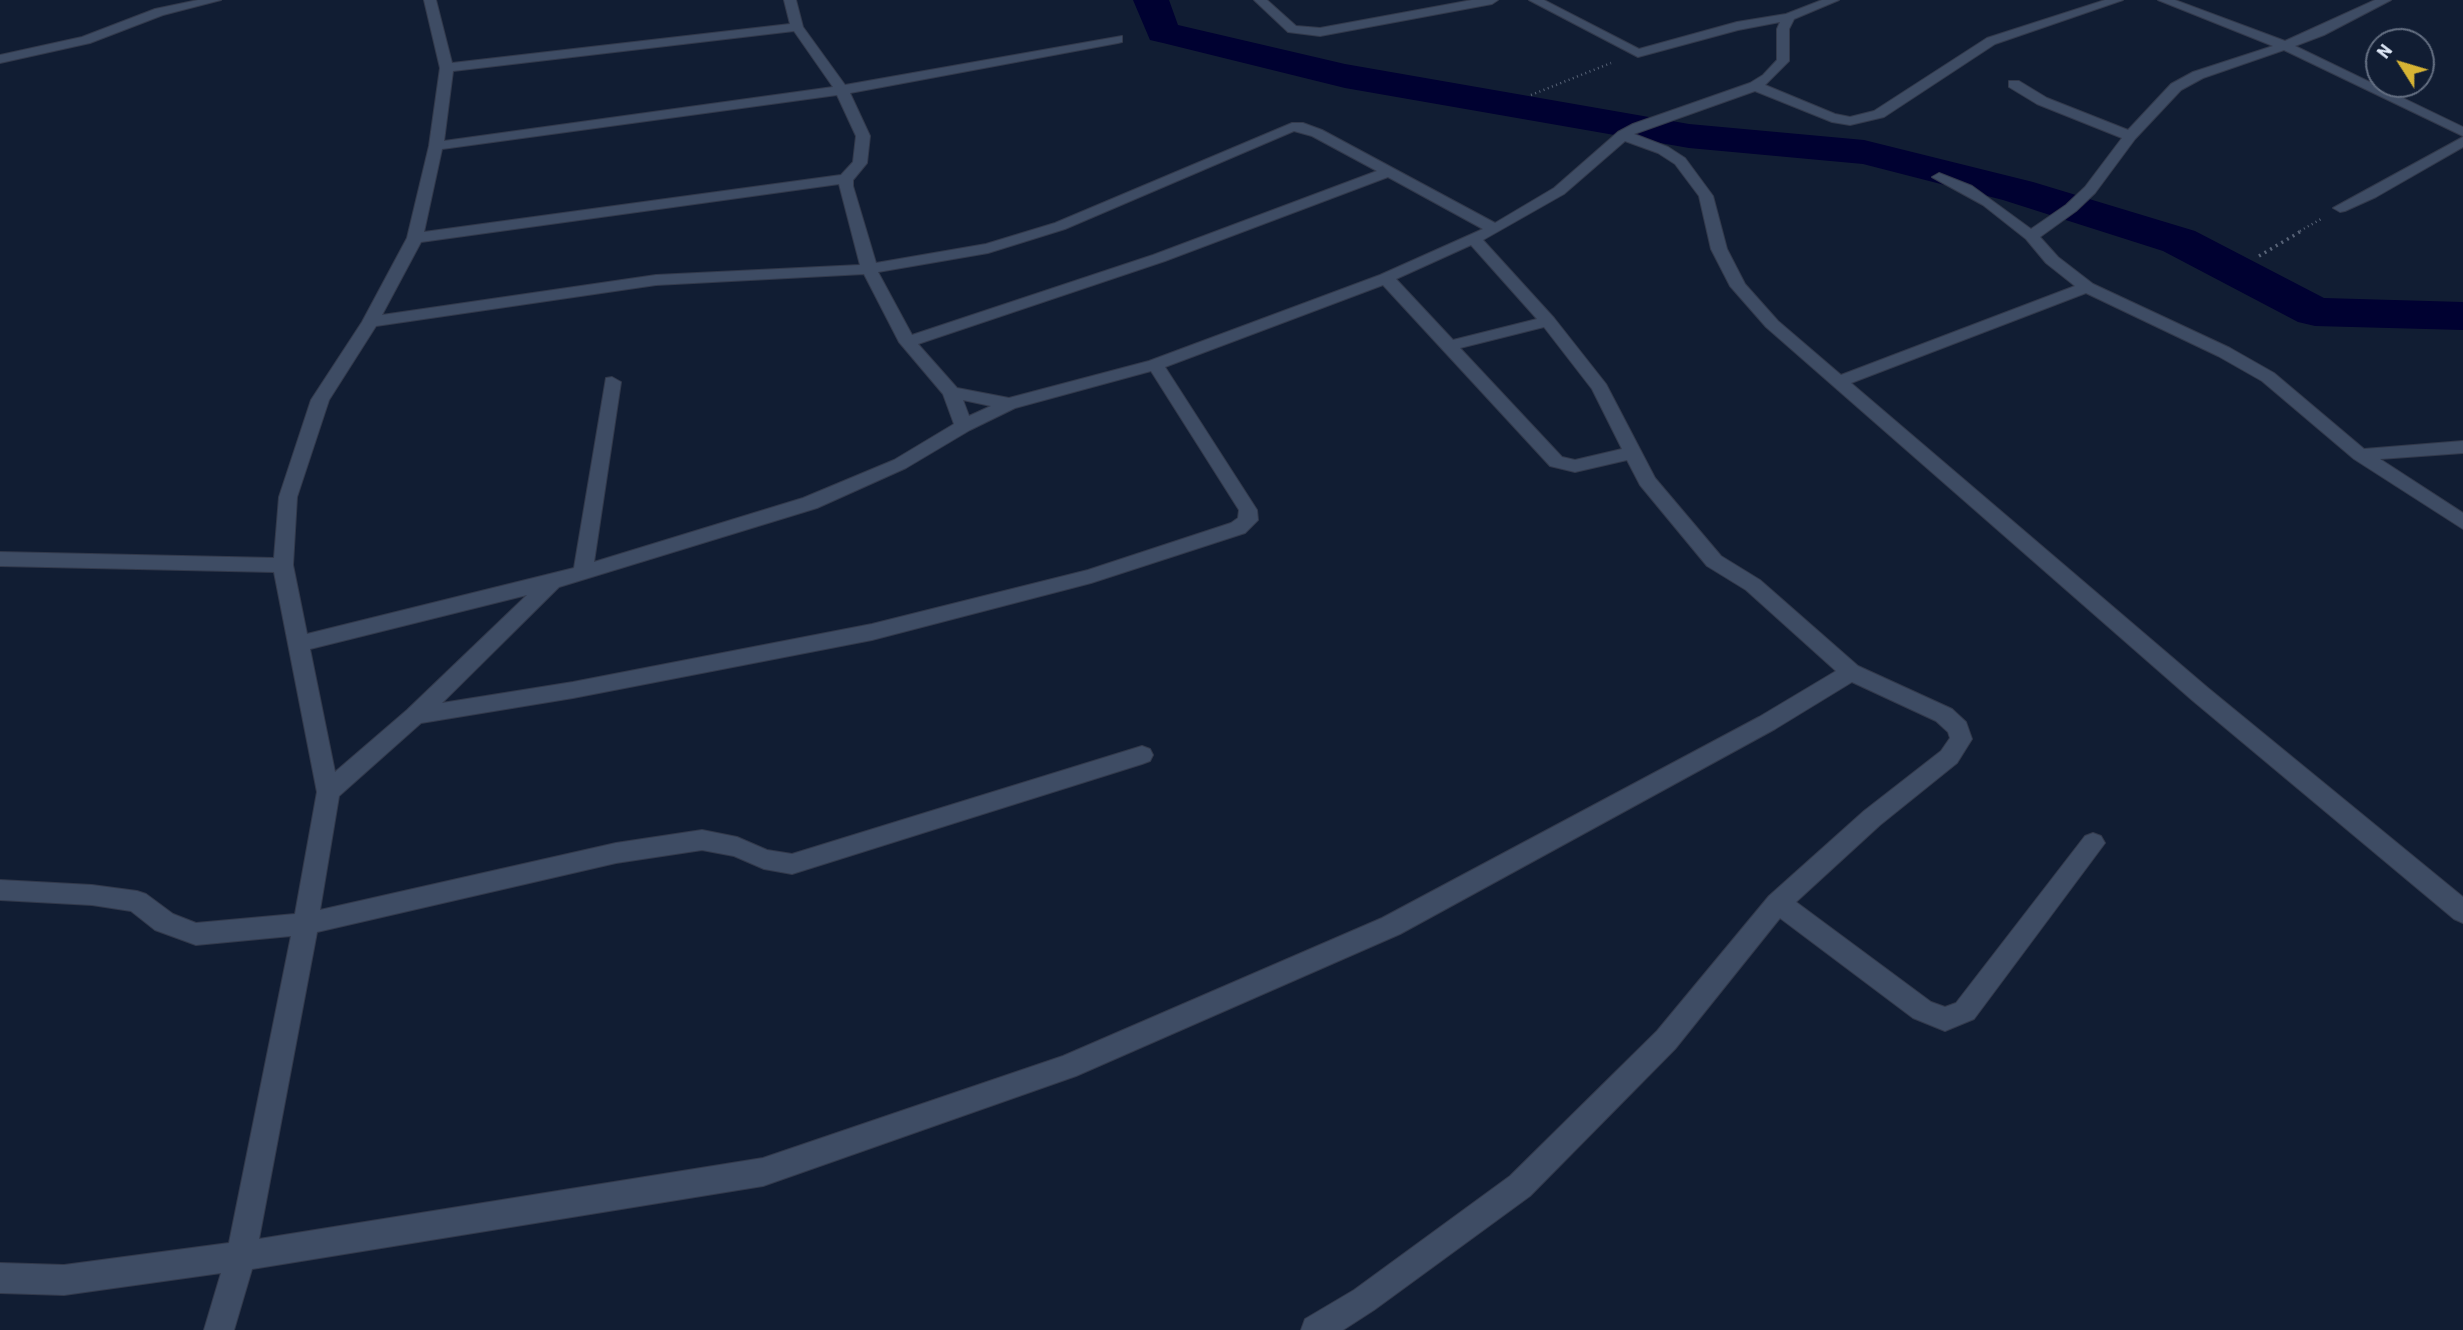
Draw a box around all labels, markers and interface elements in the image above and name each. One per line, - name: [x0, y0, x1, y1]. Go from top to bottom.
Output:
- north arrow: [2365, 28, 2435, 98]
- text: N: [2372, 40, 2397, 63]

